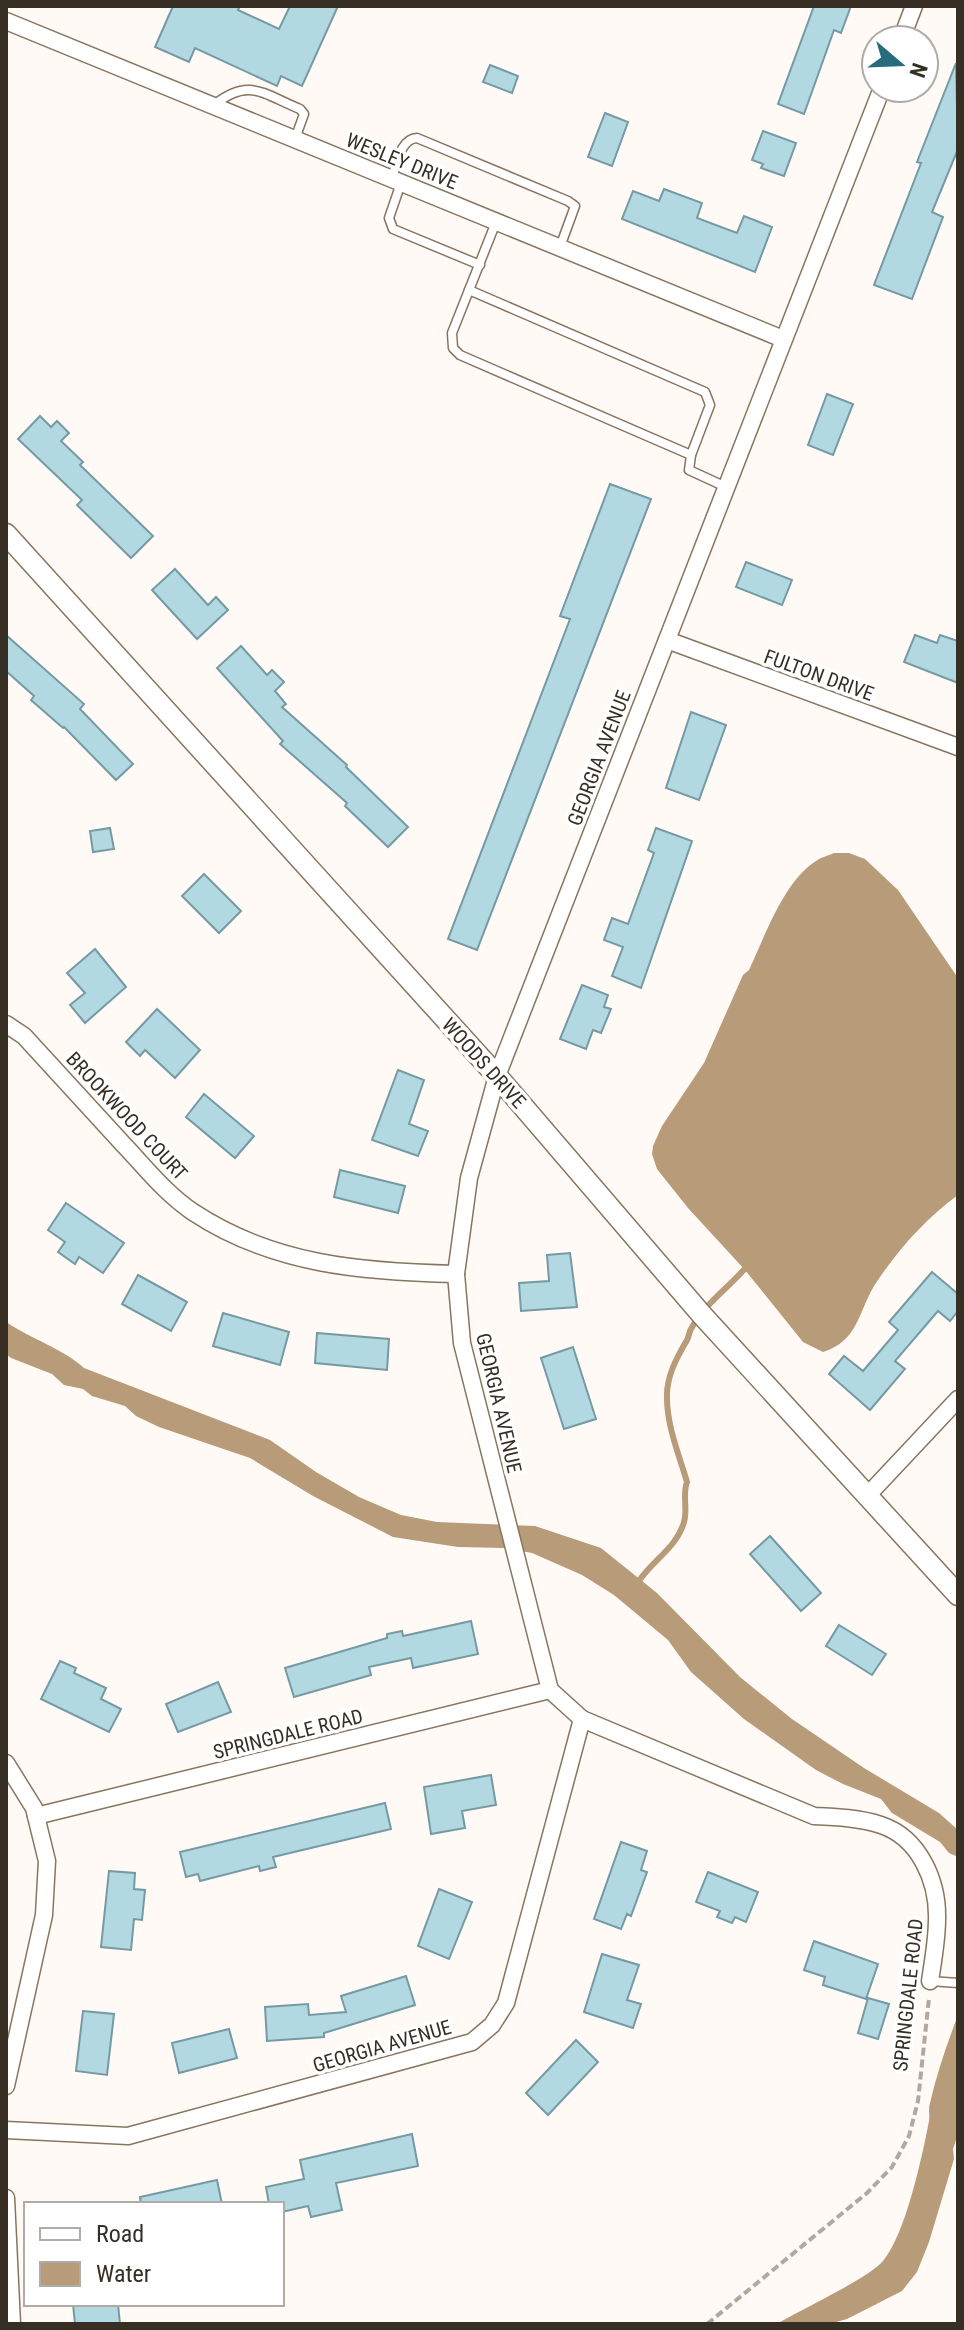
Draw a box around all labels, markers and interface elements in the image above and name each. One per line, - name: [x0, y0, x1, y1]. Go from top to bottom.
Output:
- north arrow: [860, 24, 940, 104]
- text: N: [904, 60, 932, 81]
- street label: WESLEY DRIVE: [343, 128, 461, 194]
- street label: FULTON DRIVE: [761, 644, 877, 706]
- street label: GEORGIA AVENUE: [562, 687, 636, 829]
- street label: WOODS DRIVE: [437, 1013, 531, 1113]
- street label: BROOKWOOD COURT: [61, 1047, 193, 1185]
- street label: GEORGIA AVENUE: [471, 1331, 527, 1475]
- street label: SPRINGDALE ROAD: [211, 1704, 365, 1764]
- street label: SPRINGDALE ROAD: [888, 1917, 928, 2073]
- street label: GEORGIA AVENUE: [310, 2015, 454, 2077]
- legend: [24, 2202, 284, 2306]
- text: Road: [96, 2220, 144, 2248]
- text: Water: [96, 2260, 151, 2288]

